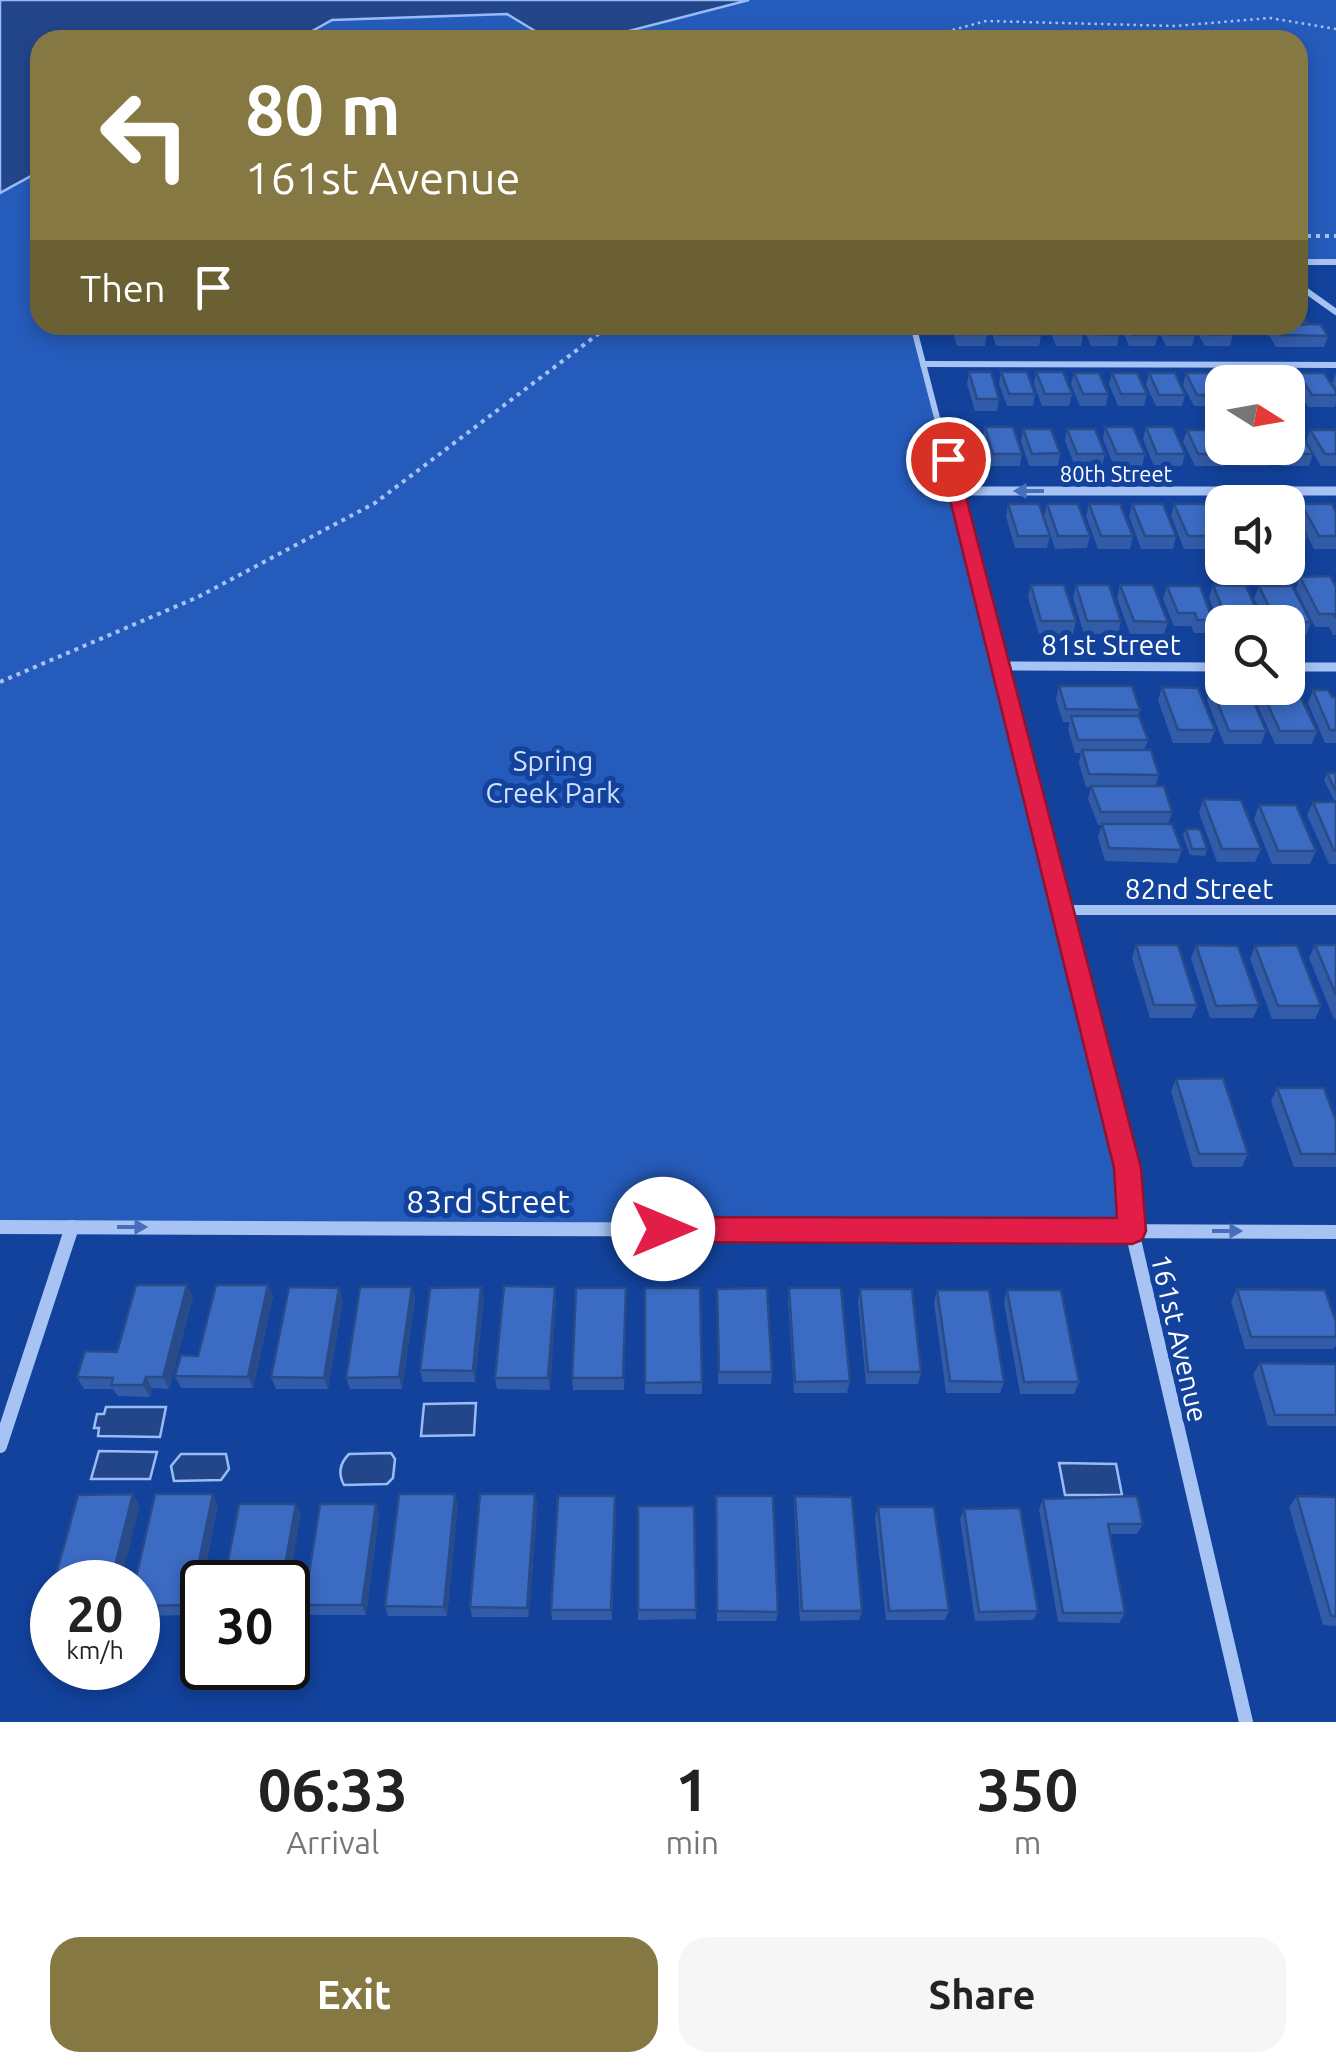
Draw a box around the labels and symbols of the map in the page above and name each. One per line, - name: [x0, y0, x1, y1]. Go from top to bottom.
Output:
- north arrow: [1205, 365, 1305, 465]
- pin: [906, 417, 991, 502]
- street label: 80th Street: [1060, 461, 1173, 486]
- one-way arrow: [1012, 483, 1044, 499]
- street label: 81st Street: [1041, 629, 1181, 660]
- park label: Spring Creek Park: [486, 745, 620, 808]
- street label: 82nd Street: [1125, 873, 1273, 904]
- position arrow: [611, 1177, 715, 1281]
- street label: 83rd Street: [406, 1183, 570, 1219]
- one-way arrow: [117, 1219, 149, 1235]
- one-way arrow: [1212, 1223, 1244, 1239]
- street label: 161st Avenue: [1146, 1251, 1214, 1425]
- speed limit sign: 30: [180, 1560, 310, 1690]

